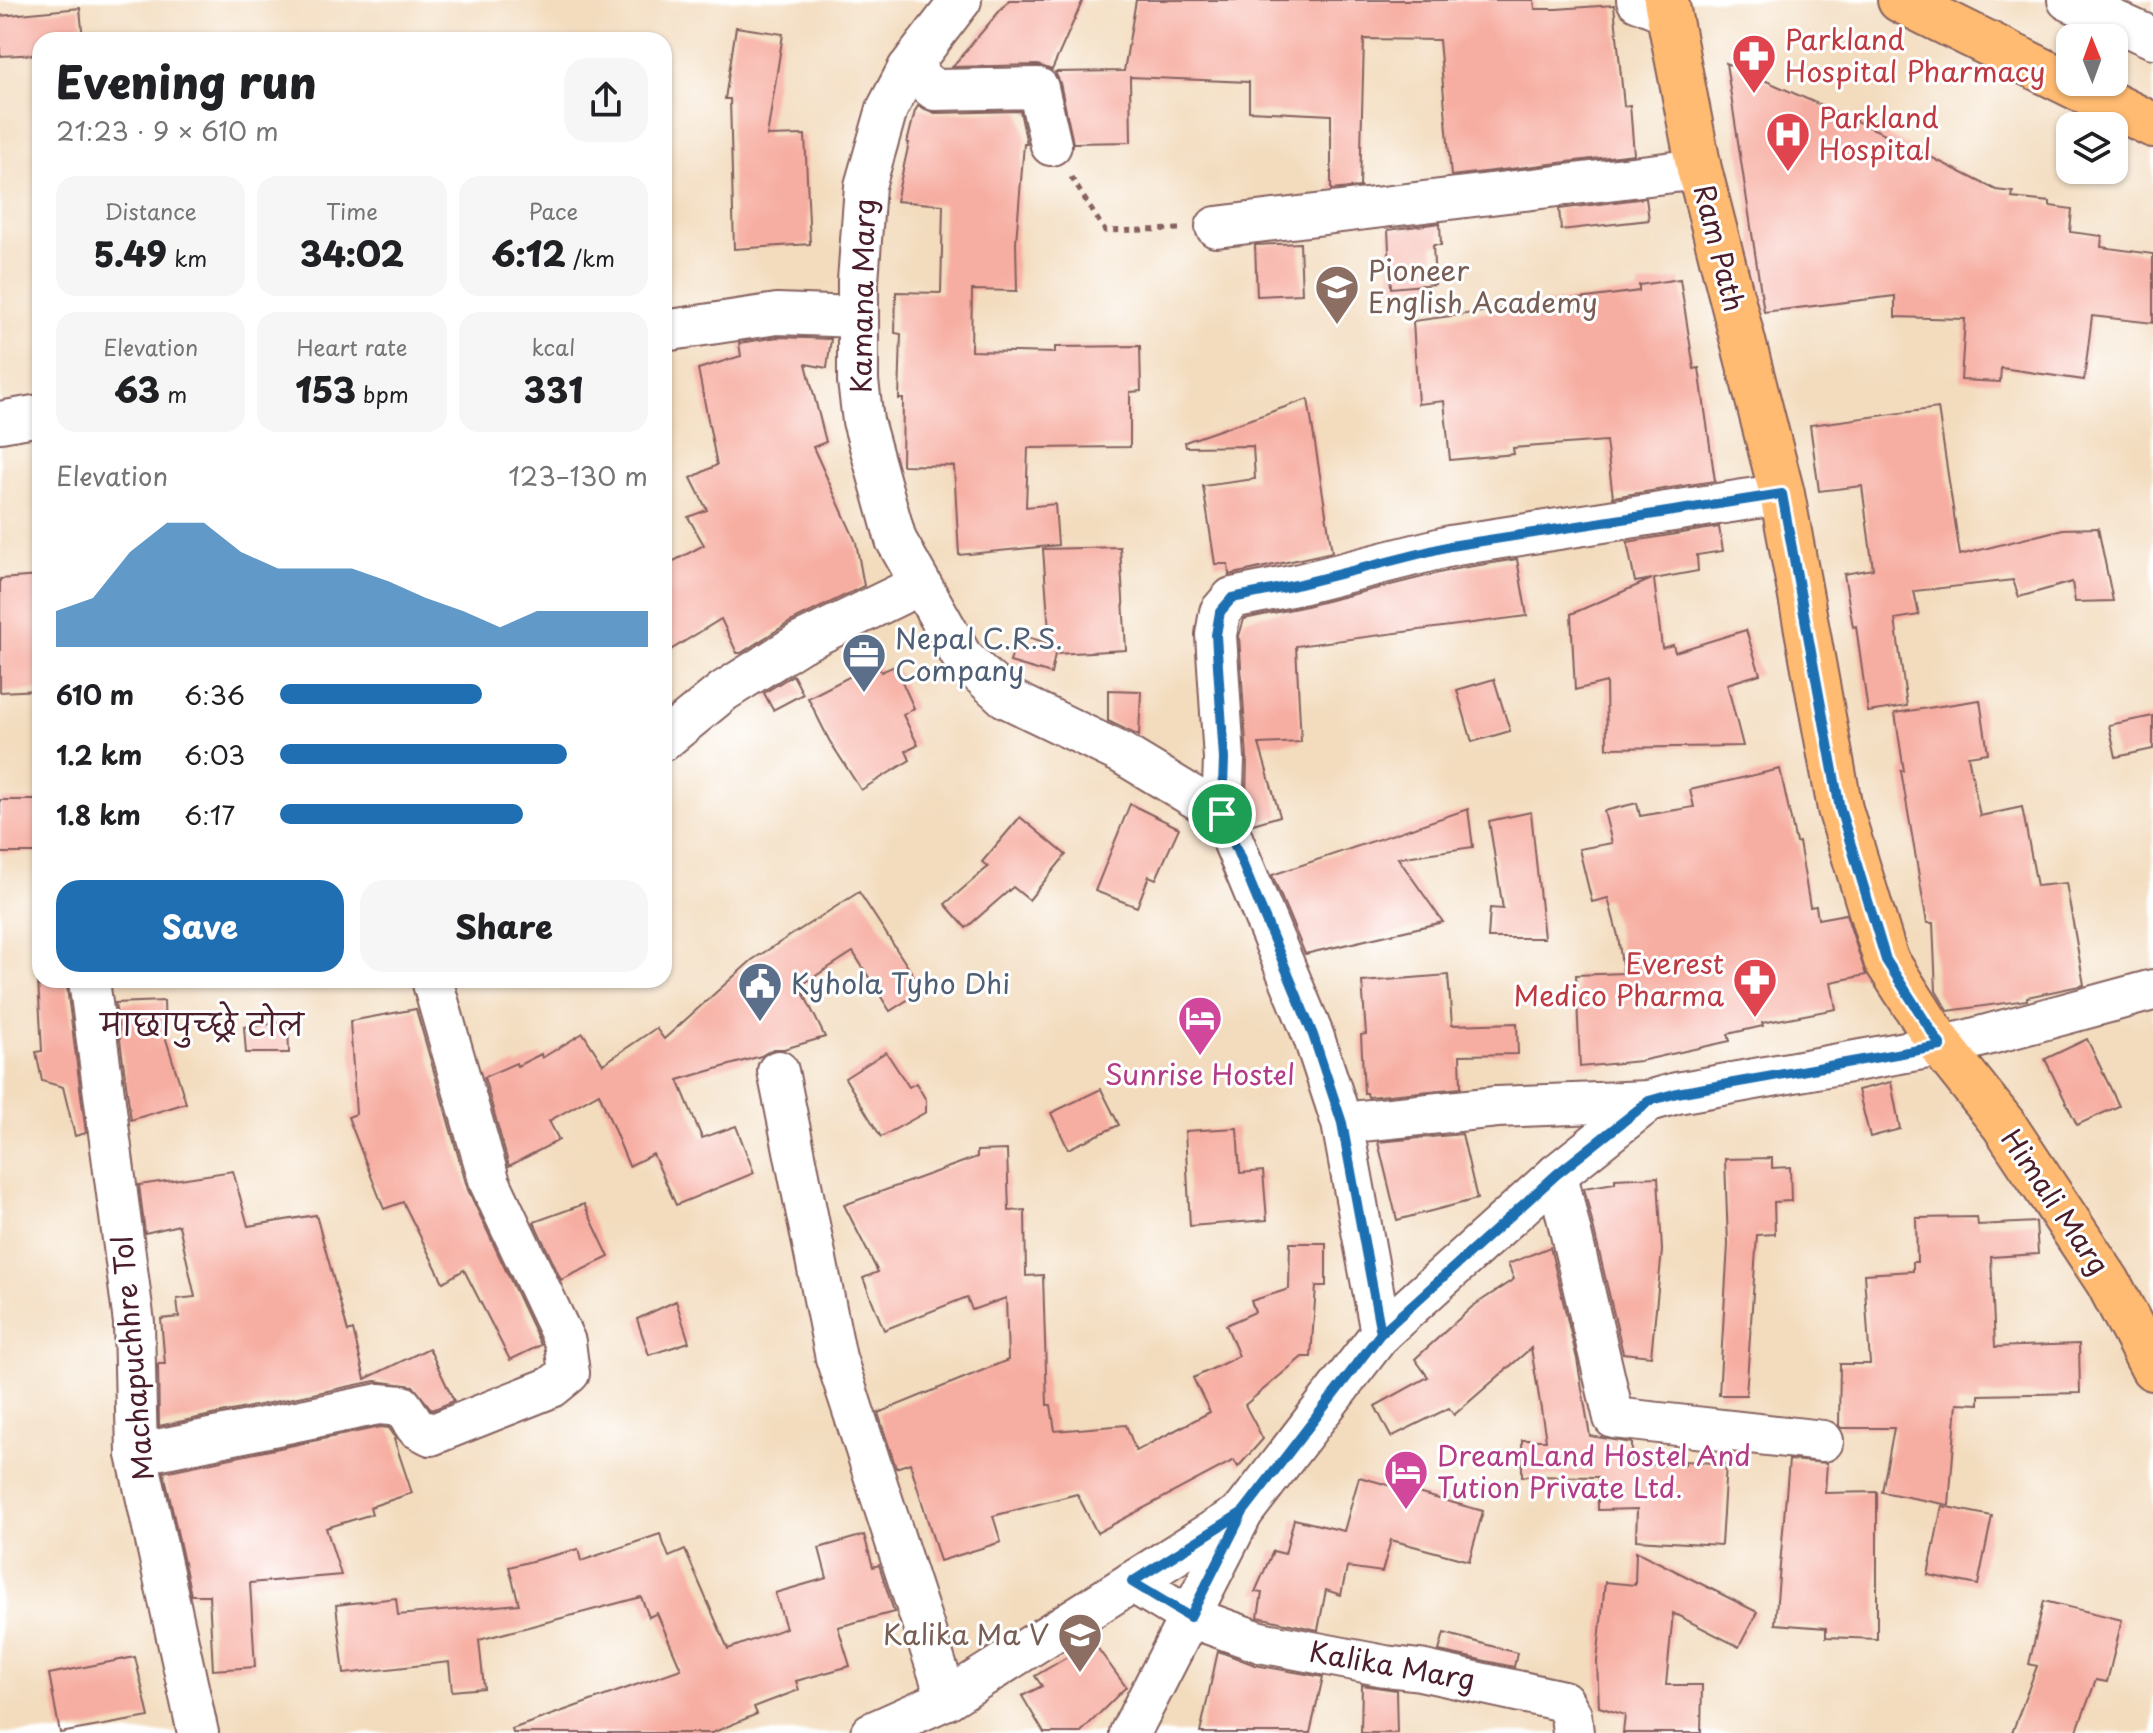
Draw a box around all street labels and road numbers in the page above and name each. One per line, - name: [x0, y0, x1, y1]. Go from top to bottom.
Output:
- street label: Ram Path: [1684, 179, 1757, 316]
- street label: Kamana Marg: [838, 198, 885, 394]
- street label: Himali Marg: [1992, 1120, 2121, 1283]
- street label: Machapuchhre Tol: [99, 1234, 164, 1482]
- street label: Kalika Marg: [1306, 1629, 1479, 1700]

